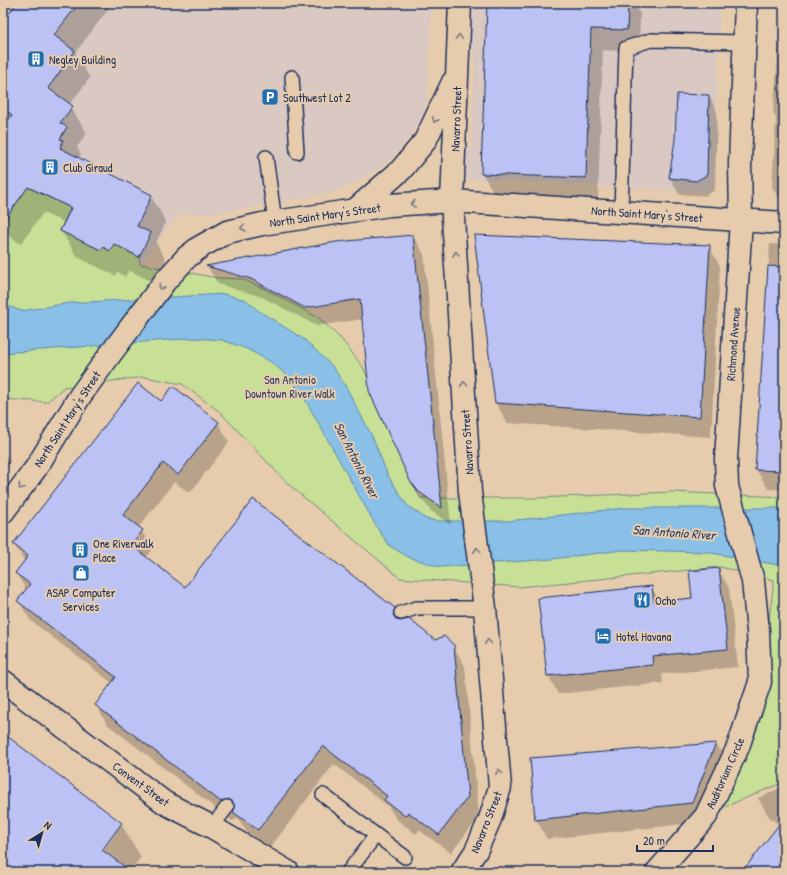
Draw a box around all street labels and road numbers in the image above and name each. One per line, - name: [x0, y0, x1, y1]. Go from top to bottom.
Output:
- street label: Navarro Street: [446, 85, 466, 152]
- street label: North Saint Mary's Street: [268, 199, 382, 231]
- street label: North Saint Mary's Street: [591, 202, 704, 226]
- street label: Richmond Avenue: [722, 306, 744, 382]
- street label: North Saint Mary's Street: [29, 367, 105, 471]
- street label: Navarro Street: [456, 408, 478, 475]
- street label: Auditorium Circle: [702, 734, 748, 811]
- street label: Convent Street: [109, 758, 174, 811]
- street label: Navarro Street: [466, 788, 506, 855]

